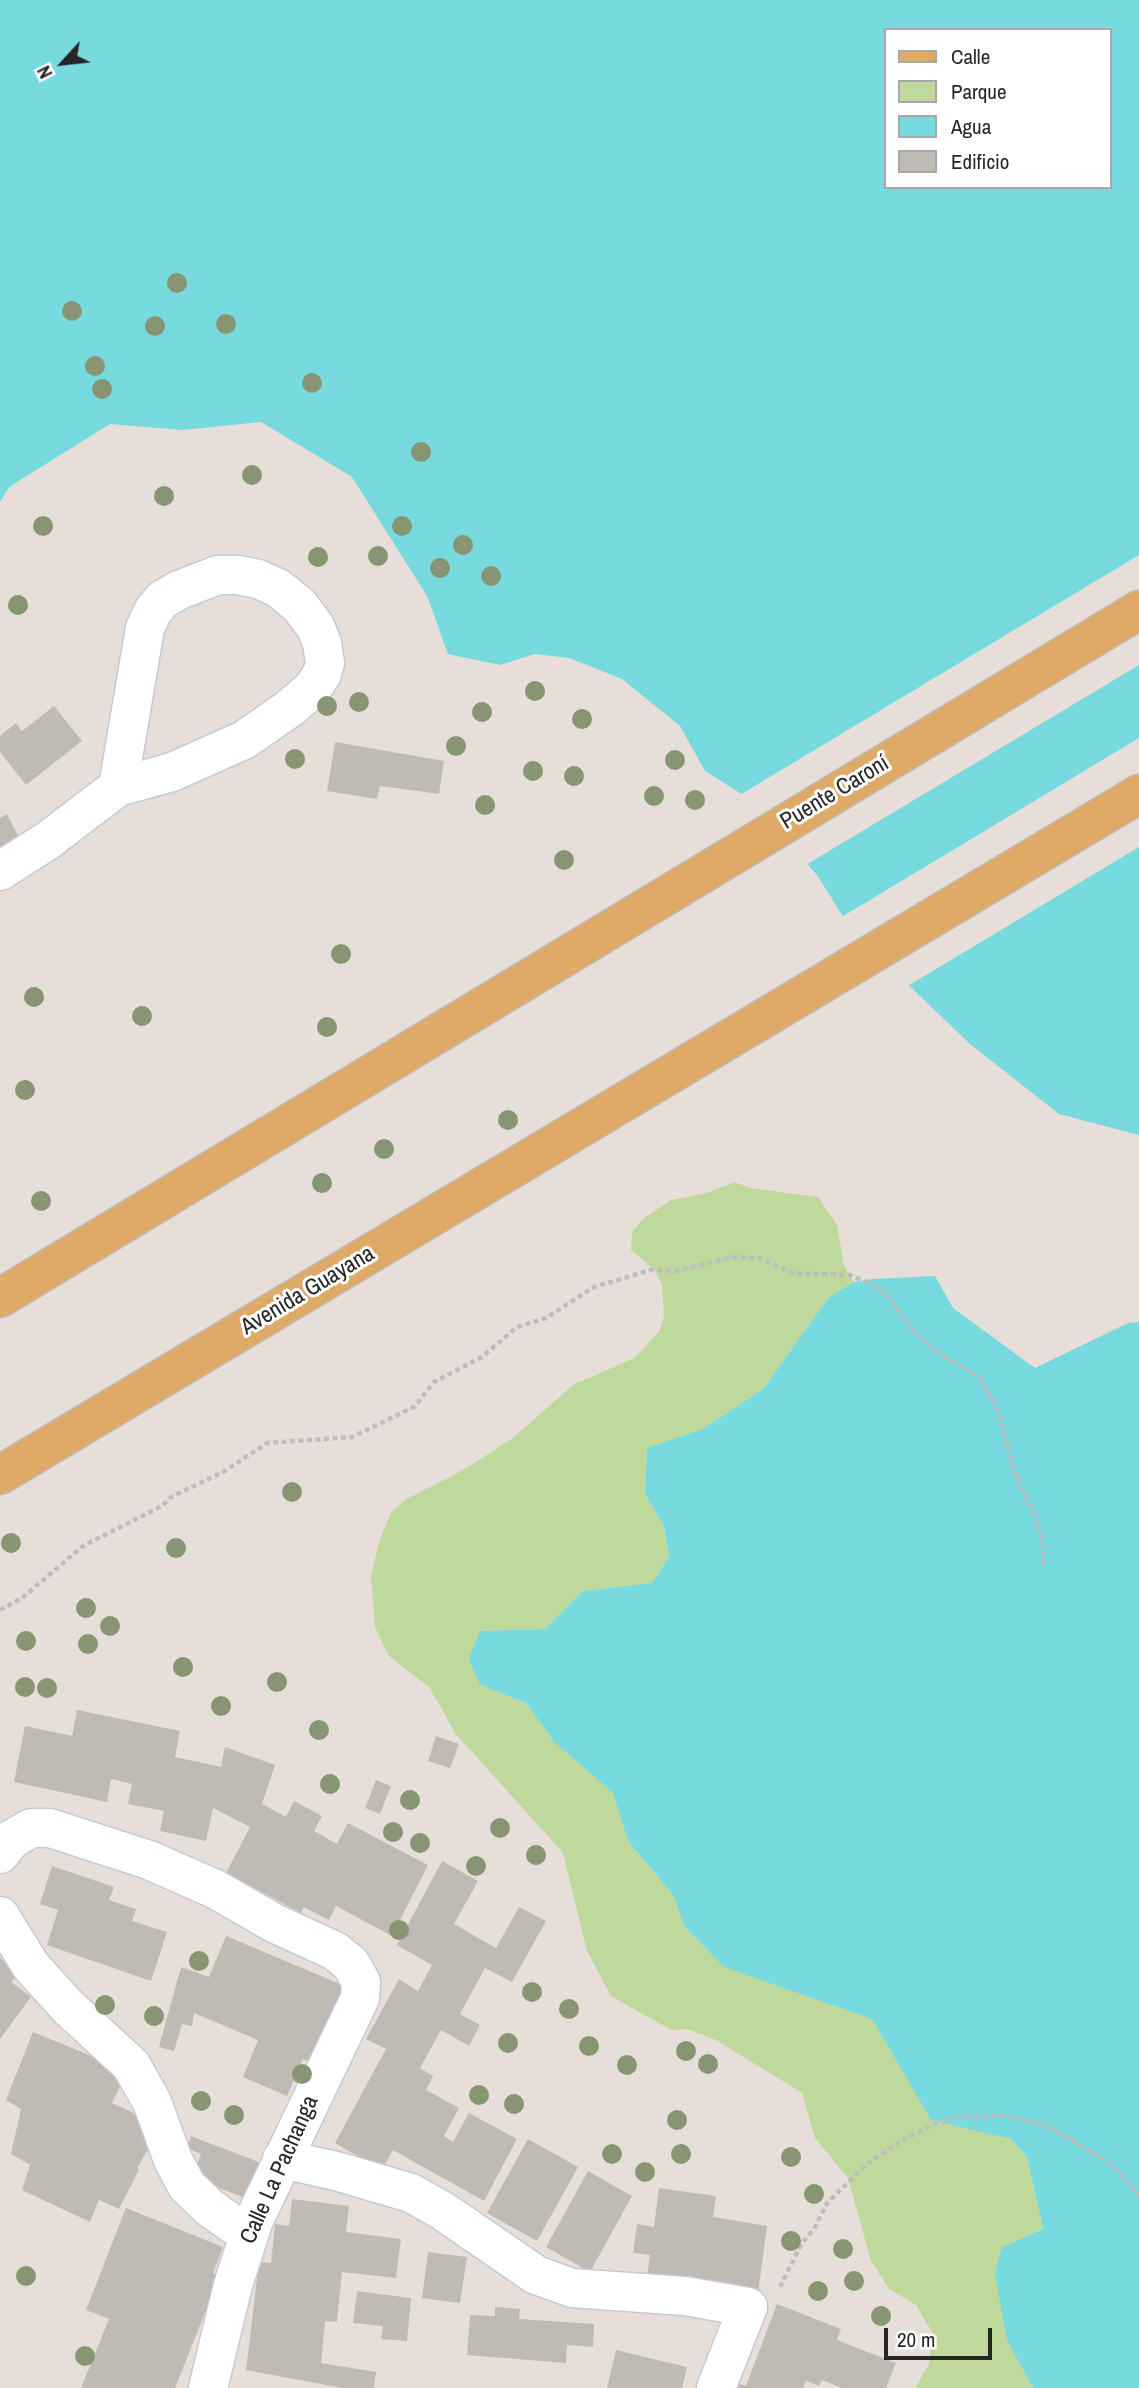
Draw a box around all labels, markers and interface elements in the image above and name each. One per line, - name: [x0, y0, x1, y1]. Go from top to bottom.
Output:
- north arrow: [28, 28, 98, 98]
- legend: [884, 28, 1111, 189]
- text: Calle: [951, 42, 990, 71]
- text: N: [30, 62, 58, 83]
- text: Parque: [951, 77, 1007, 106]
- text: Agua: [951, 112, 991, 141]
- text: Edificio: [951, 147, 1009, 176]
- street label: Puente Caroní: [776, 750, 894, 836]
- street label: Avenida Guayana: [236, 1240, 380, 1342]
- street label: Calle La Pachanga: [235, 2092, 325, 2248]
- scale bar: [887, 2314, 996, 2358]
- text: 20 m: [897, 2325, 935, 2354]

